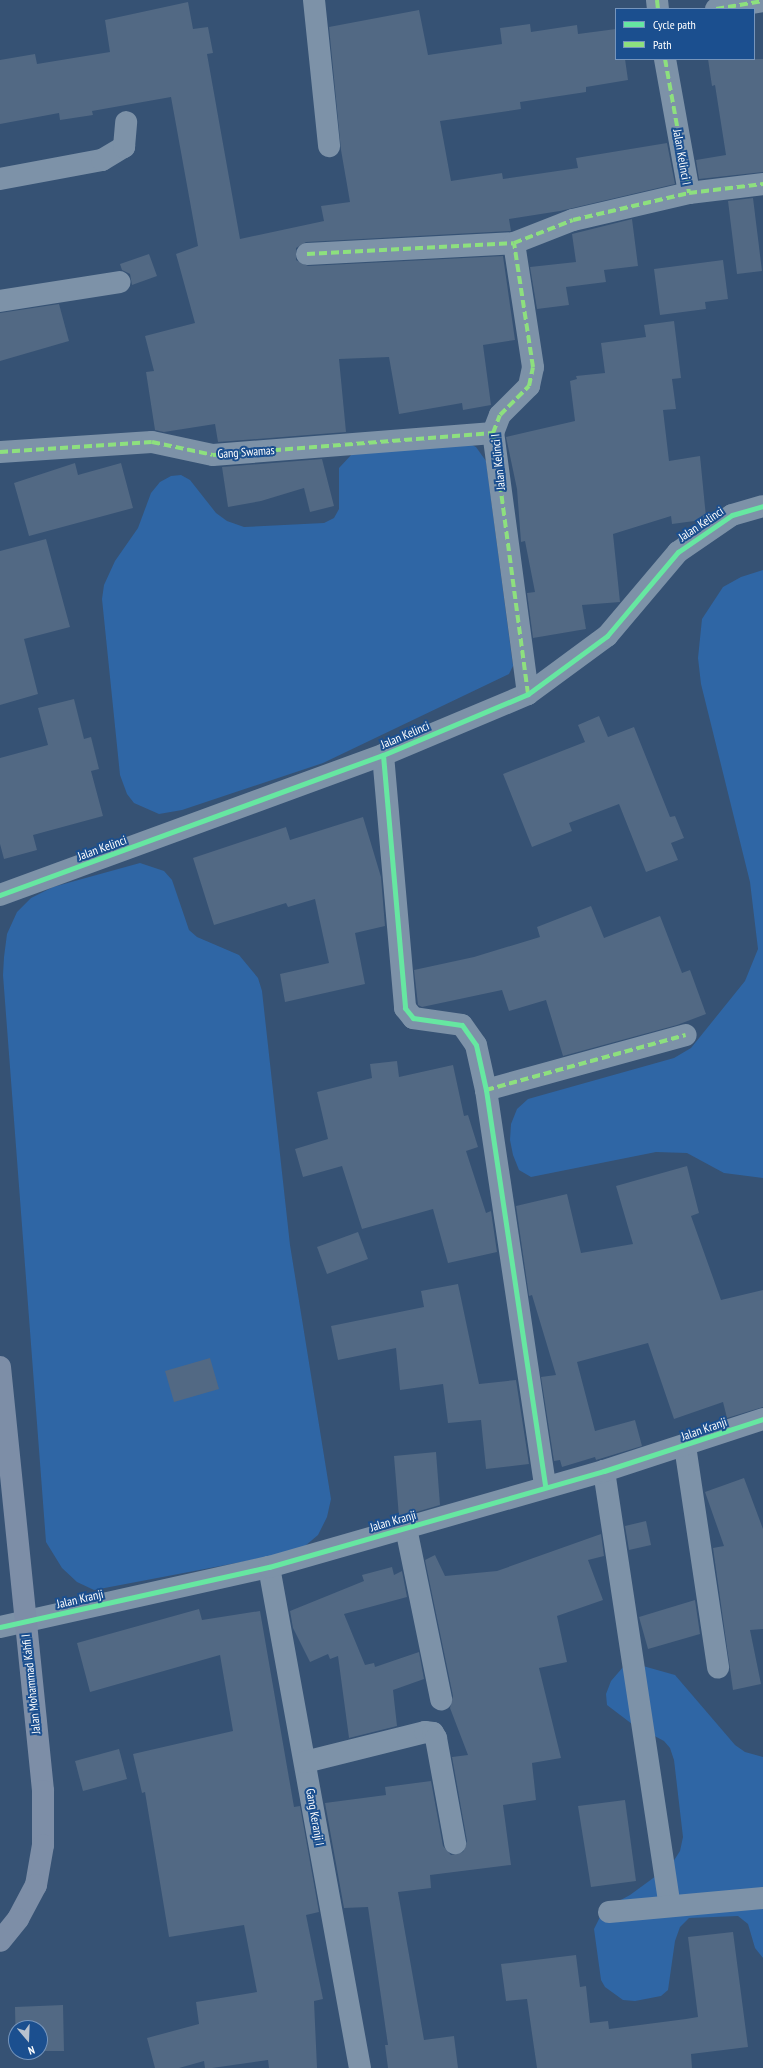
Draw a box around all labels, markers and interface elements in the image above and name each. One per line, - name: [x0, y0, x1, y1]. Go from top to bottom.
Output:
- legend: [615, 8, 755, 60]
- text: Cycle path: [653, 17, 696, 32]
- text: Path: [653, 37, 671, 52]
- street label: Jalan Kelinci I: [670, 128, 694, 186]
- street label: Jalan Kelinci I: [488, 433, 508, 491]
- street label: Gang Swamas: [217, 443, 275, 461]
- street label: Jalan Kelinci: [676, 504, 726, 544]
- street label: Jalan Kelinci: [379, 718, 431, 752]
- street label: Jalan Kelinci: [76, 833, 128, 863]
- street label: Jalan Kranji: [679, 1414, 729, 1444]
- street label: Jalan Kranji: [368, 1508, 418, 1534]
- street label: Jalan Kranji: [55, 1587, 105, 1611]
- street label: Jalan Mohammad Kahfi I: [19, 1633, 43, 1735]
- street label: Gang Keranji I: [303, 1787, 327, 1847]
- north arrow: [8, 2020, 48, 2060]
- text: N: [26, 2043, 37, 2058]

